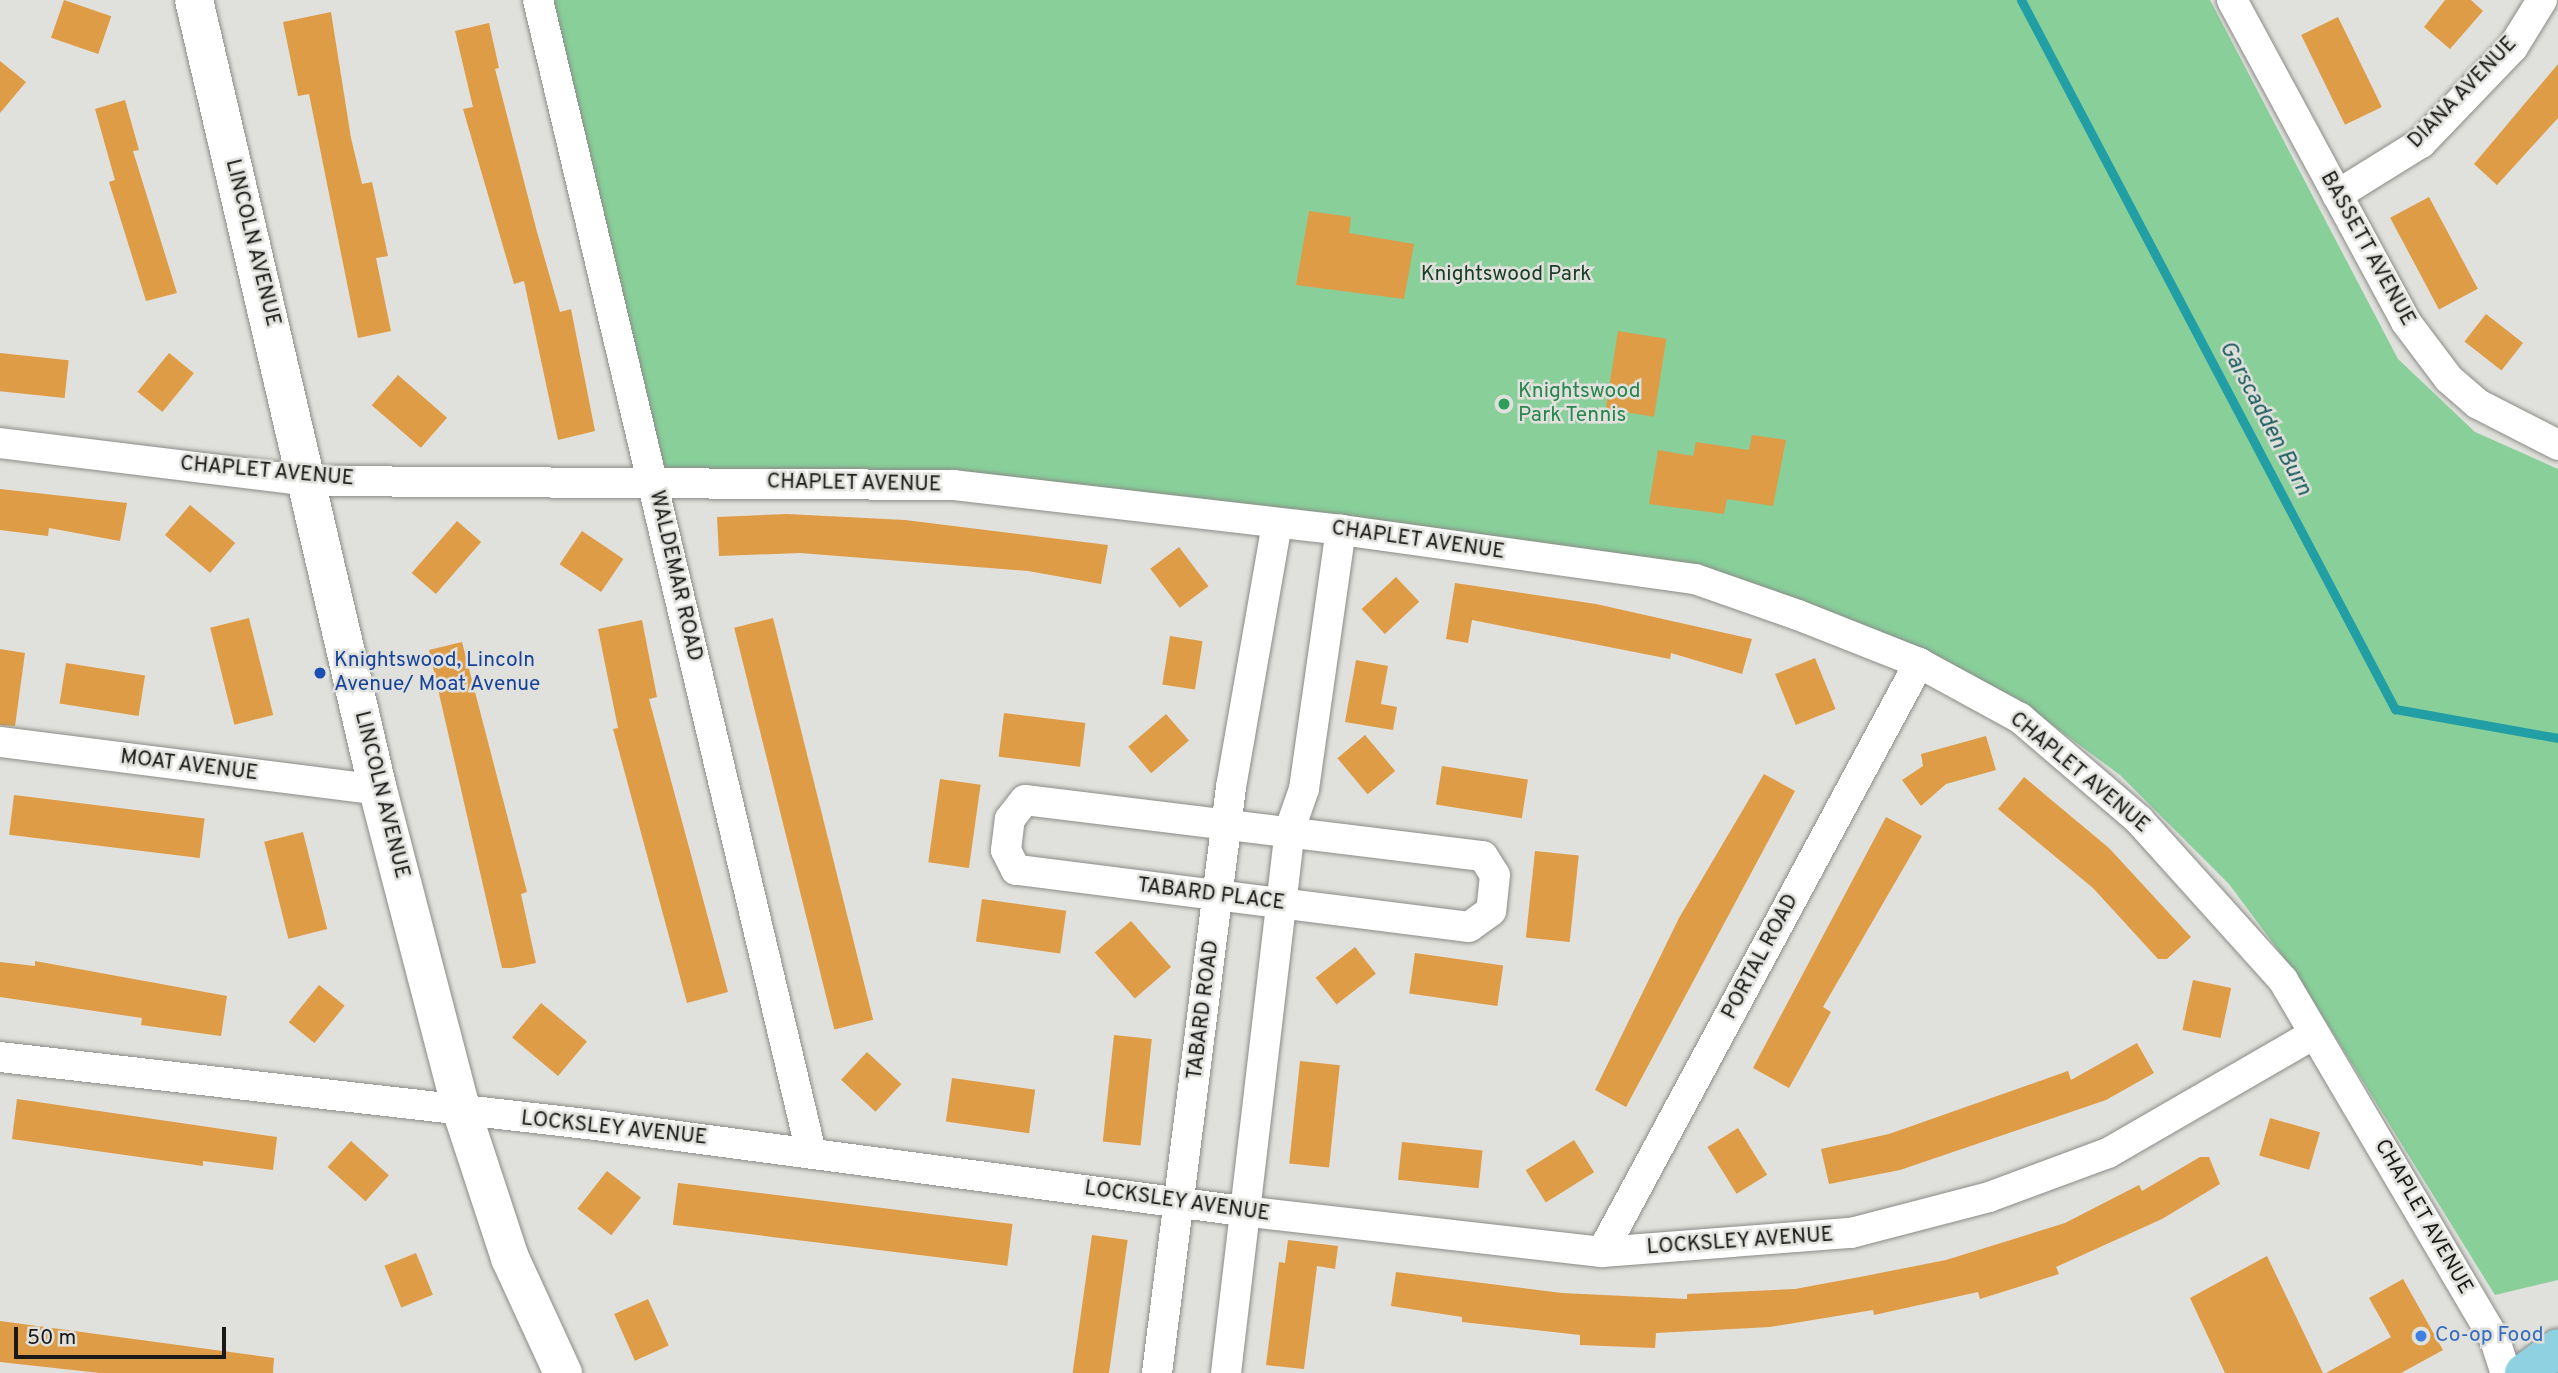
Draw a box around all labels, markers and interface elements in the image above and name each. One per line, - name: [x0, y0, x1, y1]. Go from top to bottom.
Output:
- street label: DIANA AVENUE: [2403, 31, 2523, 155]
- street label: LINCOLN AVENUE: [219, 156, 285, 330]
- street label: BASSETT AVENUE: [2314, 167, 2420, 331]
- park label: Knightswood Park: [1421, 262, 1591, 288]
- water label: Garscadden Burn: [2212, 337, 2316, 501]
- place label: Knightswood Park Tennis: [1518, 379, 1640, 429]
- marker: Knightswood Park Tennis: [1496, 396, 1512, 412]
- street label: CHAPLET AVENUE: [178, 452, 356, 492]
- street label: CHAPLET AVENUE: [766, 470, 942, 498]
- street label: WALDEMAR ROAD: [643, 488, 707, 664]
- street label: CHAPLET AVENUE: [1329, 516, 1507, 566]
- place label: Knightswood, Lincoln Avenue/ Moat Avenue: [334, 648, 541, 698]
- marker: Knightswood, Lincoln Avenue/ Moat Avenue: [312, 665, 328, 681]
- street label: CHAPLET AVENUE: [2003, 707, 2155, 839]
- street label: LINCOLN AVENUE: [348, 708, 414, 882]
- street label: MOAT AVENUE: [118, 745, 260, 787]
- street label: TABARD PLACE: [1136, 873, 1286, 917]
- street label: PORTAL ROAD: [1717, 890, 1805, 1024]
- street label: TABARD ROAD: [1183, 939, 1225, 1081]
- street label: LOCKSLEY AVENUE: [519, 1107, 709, 1151]
- street label: CHAPLET AVENUE: [2368, 1134, 2478, 1300]
- street label: LOCKSLEY AVENUE: [1082, 1176, 1272, 1228]
- street label: LOCKSLEY AVENUE: [1645, 1223, 1835, 1261]
- scale bar: [18, 1314, 229, 1358]
- place label: Co-op Food: [2435, 1323, 2544, 1349]
- text: 50 m: [27, 1325, 76, 1352]
- marker: Co-op Food: [2413, 1328, 2429, 1344]

